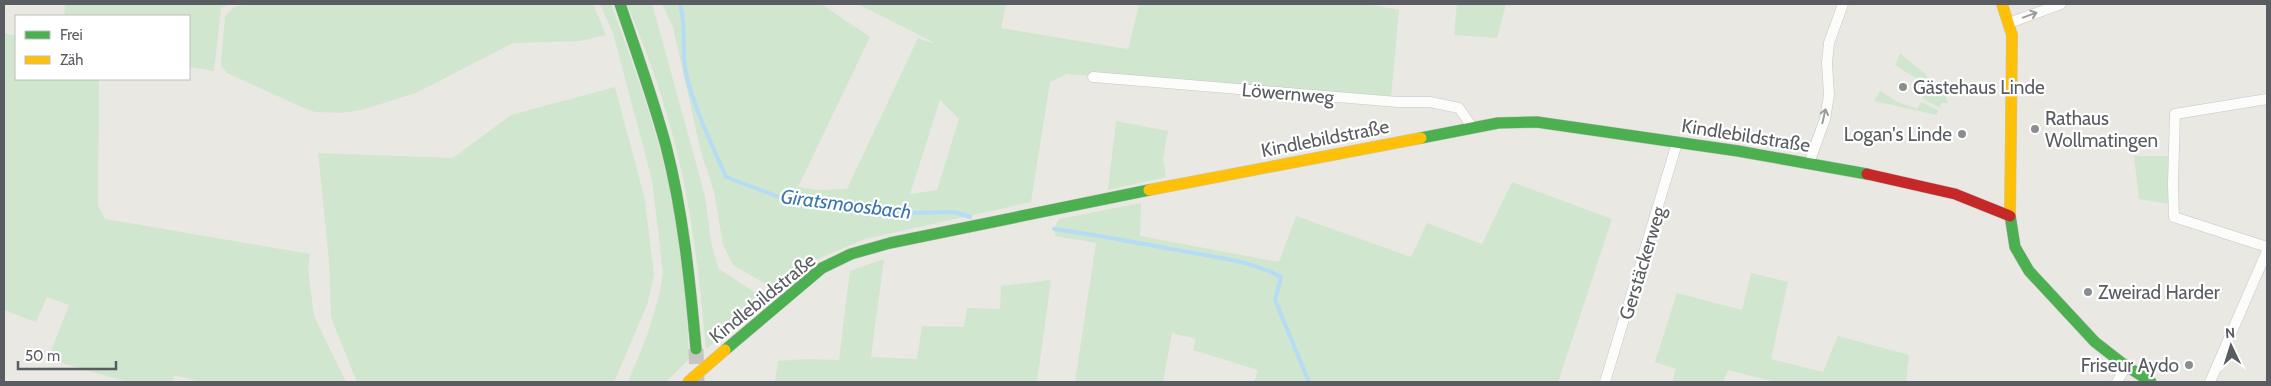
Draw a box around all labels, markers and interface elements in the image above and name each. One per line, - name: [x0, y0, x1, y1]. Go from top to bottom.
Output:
- one-way arrow: [2022, 10, 2037, 19]
- legend: [15, 15, 190, 80]
- text: Frei: [60, 26, 83, 44]
- text: Zäh: [60, 51, 83, 69]
- place label: Gästehaus Linde: [1913, 76, 2045, 99]
- street label: Löwernweg: [1241, 78, 1336, 109]
- marker: Gästehaus Linde: [1897, 81, 1909, 93]
- place label: Rathaus Wollmatingen: [2045, 107, 2158, 152]
- one-way arrow: [1820, 109, 1829, 125]
- street label: Kindlebildstraße: [1680, 114, 1812, 157]
- street label: Kindlebildstraße: [1259, 115, 1391, 162]
- place label: Logan's Linde: [1844, 123, 1952, 146]
- marker: Rathaus Wollmatingen: [2029, 123, 2041, 135]
- marker: Logan's Linde: [1956, 128, 1968, 140]
- water label: Giratsmoosbach: [779, 184, 913, 224]
- street label: Gerstäckerweg: [1614, 203, 1671, 323]
- street label: Kindlebildstraße: [705, 248, 820, 348]
- place label: Zweirad Harder: [2098, 281, 2220, 304]
- marker: Zweirad Harder: [2082, 286, 2094, 298]
- north arrow: [2206, 321, 2256, 371]
- text: N: [2225, 324, 2236, 342]
- scale bar: [18, 338, 115, 370]
- text: 50 m: [25, 347, 60, 365]
- place label: Friseur Aydo: [2081, 354, 2179, 377]
- marker: Friseur Aydo: [2183, 359, 2195, 371]

